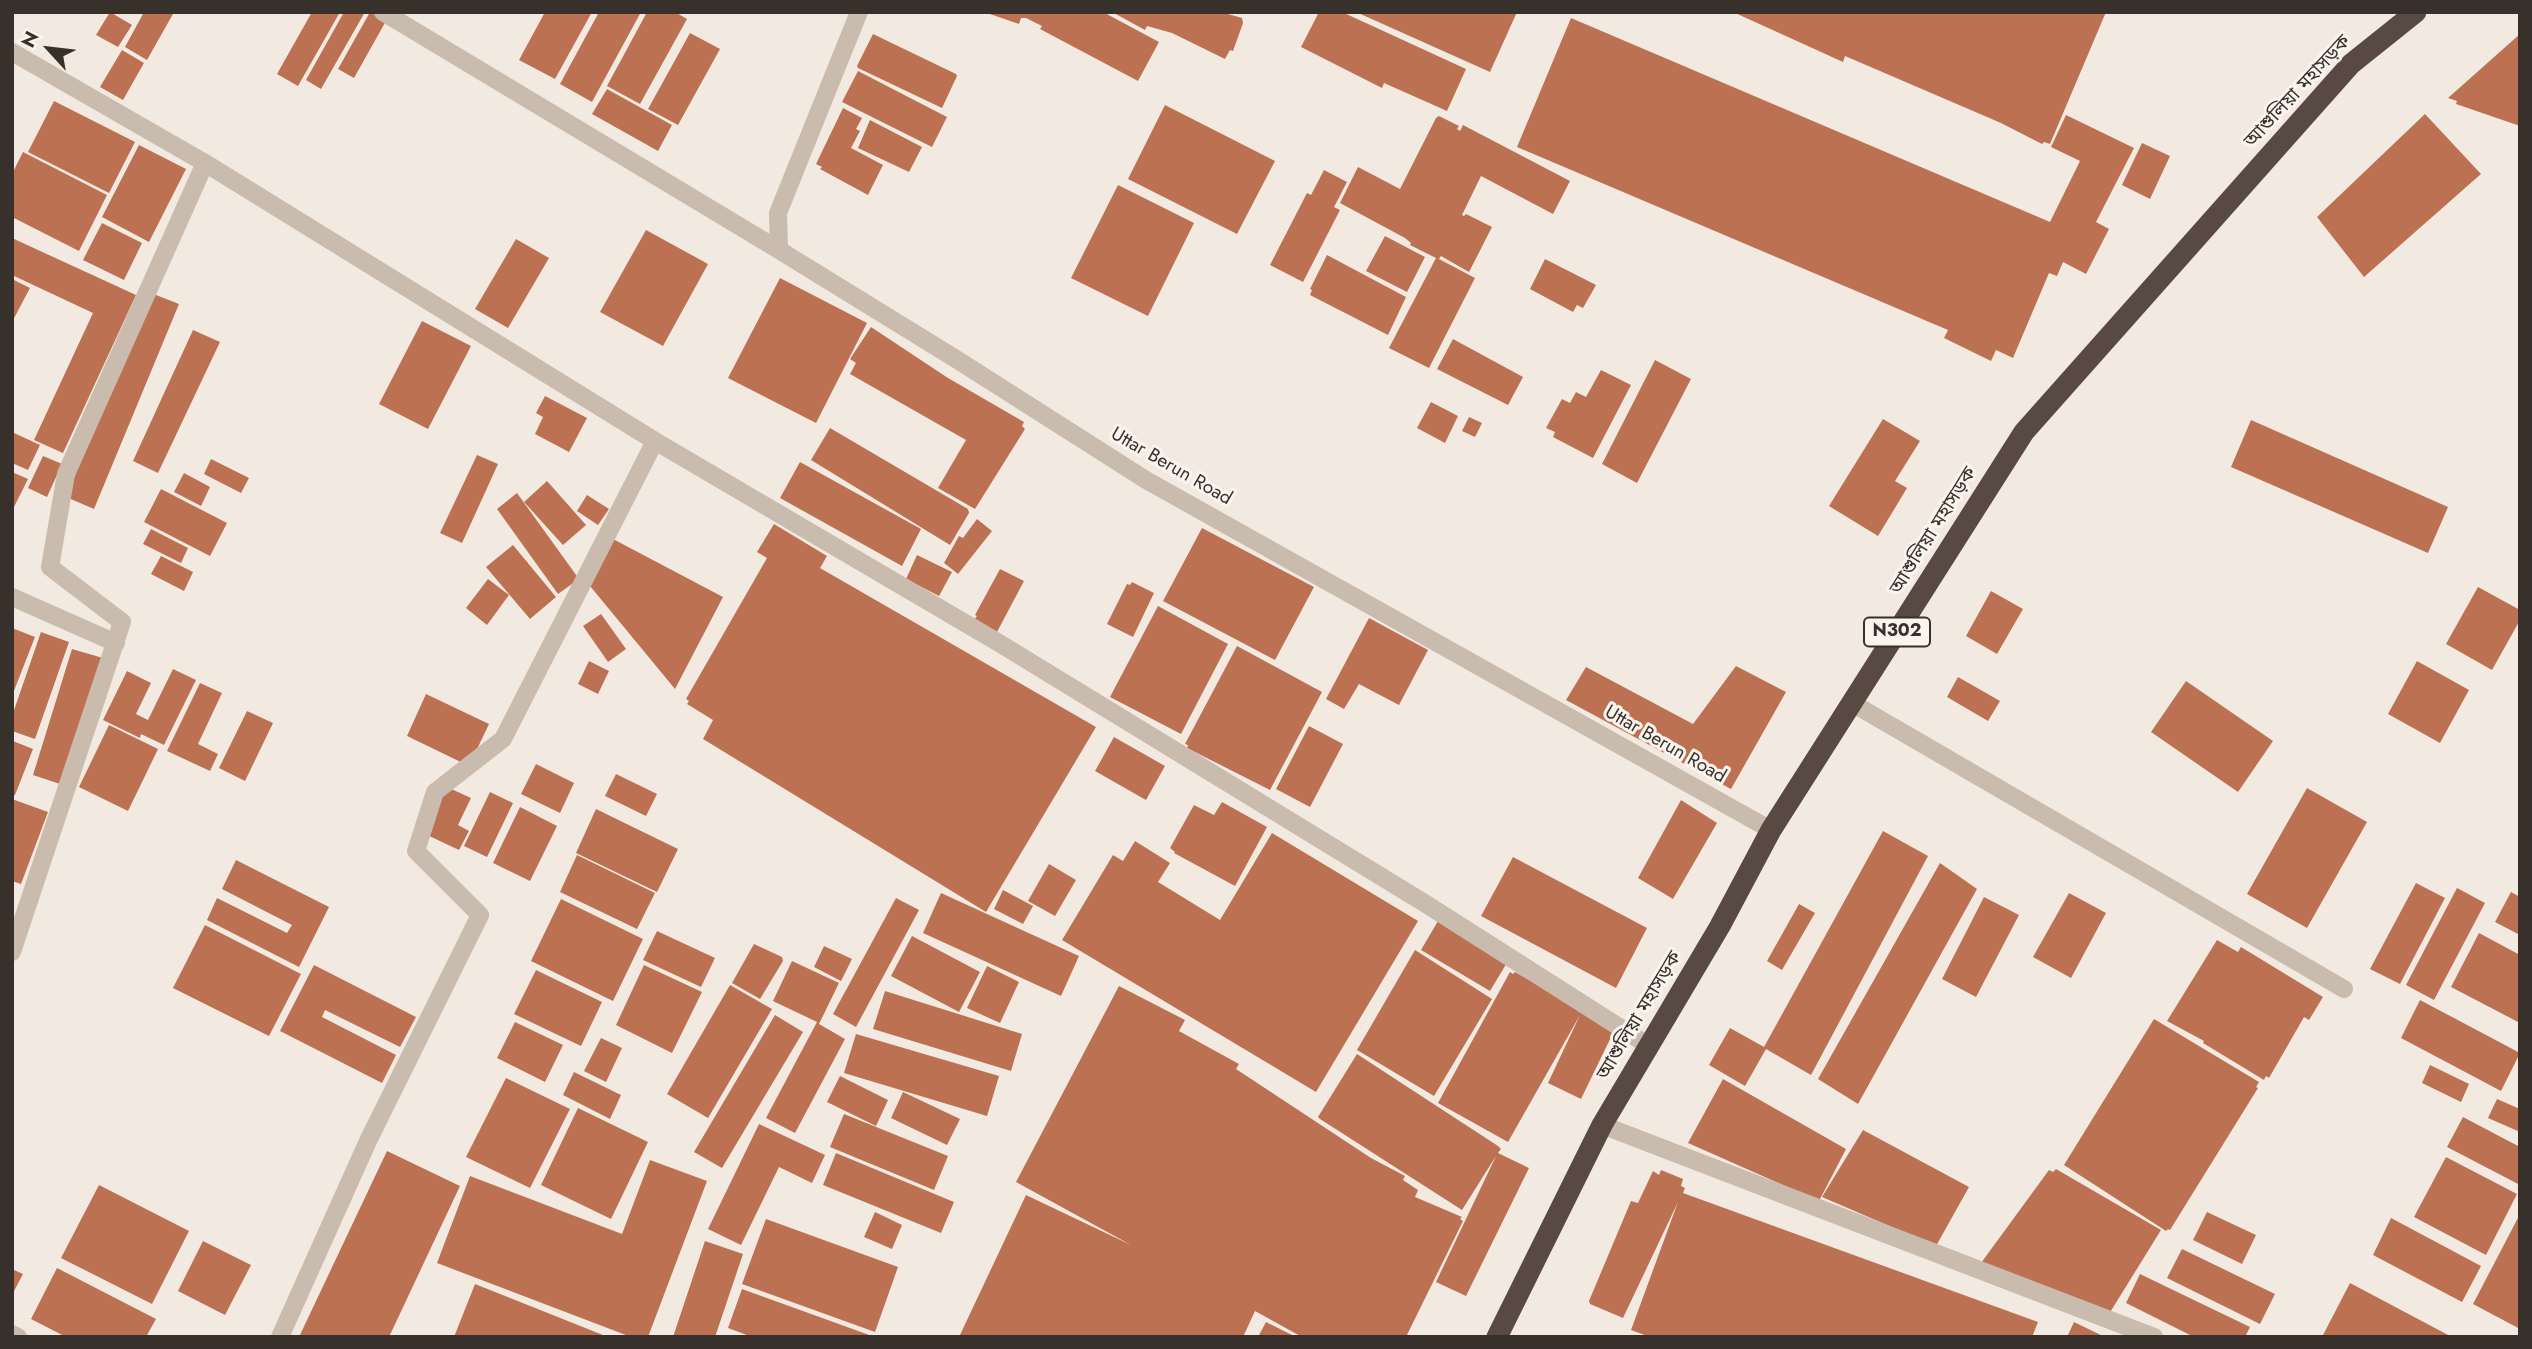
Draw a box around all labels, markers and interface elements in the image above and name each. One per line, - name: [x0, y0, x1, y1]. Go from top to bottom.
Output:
- north arrow: [14, 14, 84, 84]
- text: N: [14, 26, 45, 52]
- street label: আশুলিয়া মহাসড়ক: [2240, 31, 2356, 153]
- street label: Uttar Berun Road: [1106, 423, 1236, 511]
- street label: আশুলিয়া মহাসড়ক: [1886, 463, 1982, 599]
- road number: N302: [1864, 618, 1930, 646]
- street label: Uttar Berun Road: [1600, 701, 1730, 789]
- street label: আশুলিয়া মহাসড়ক: [1593, 948, 1687, 1084]

